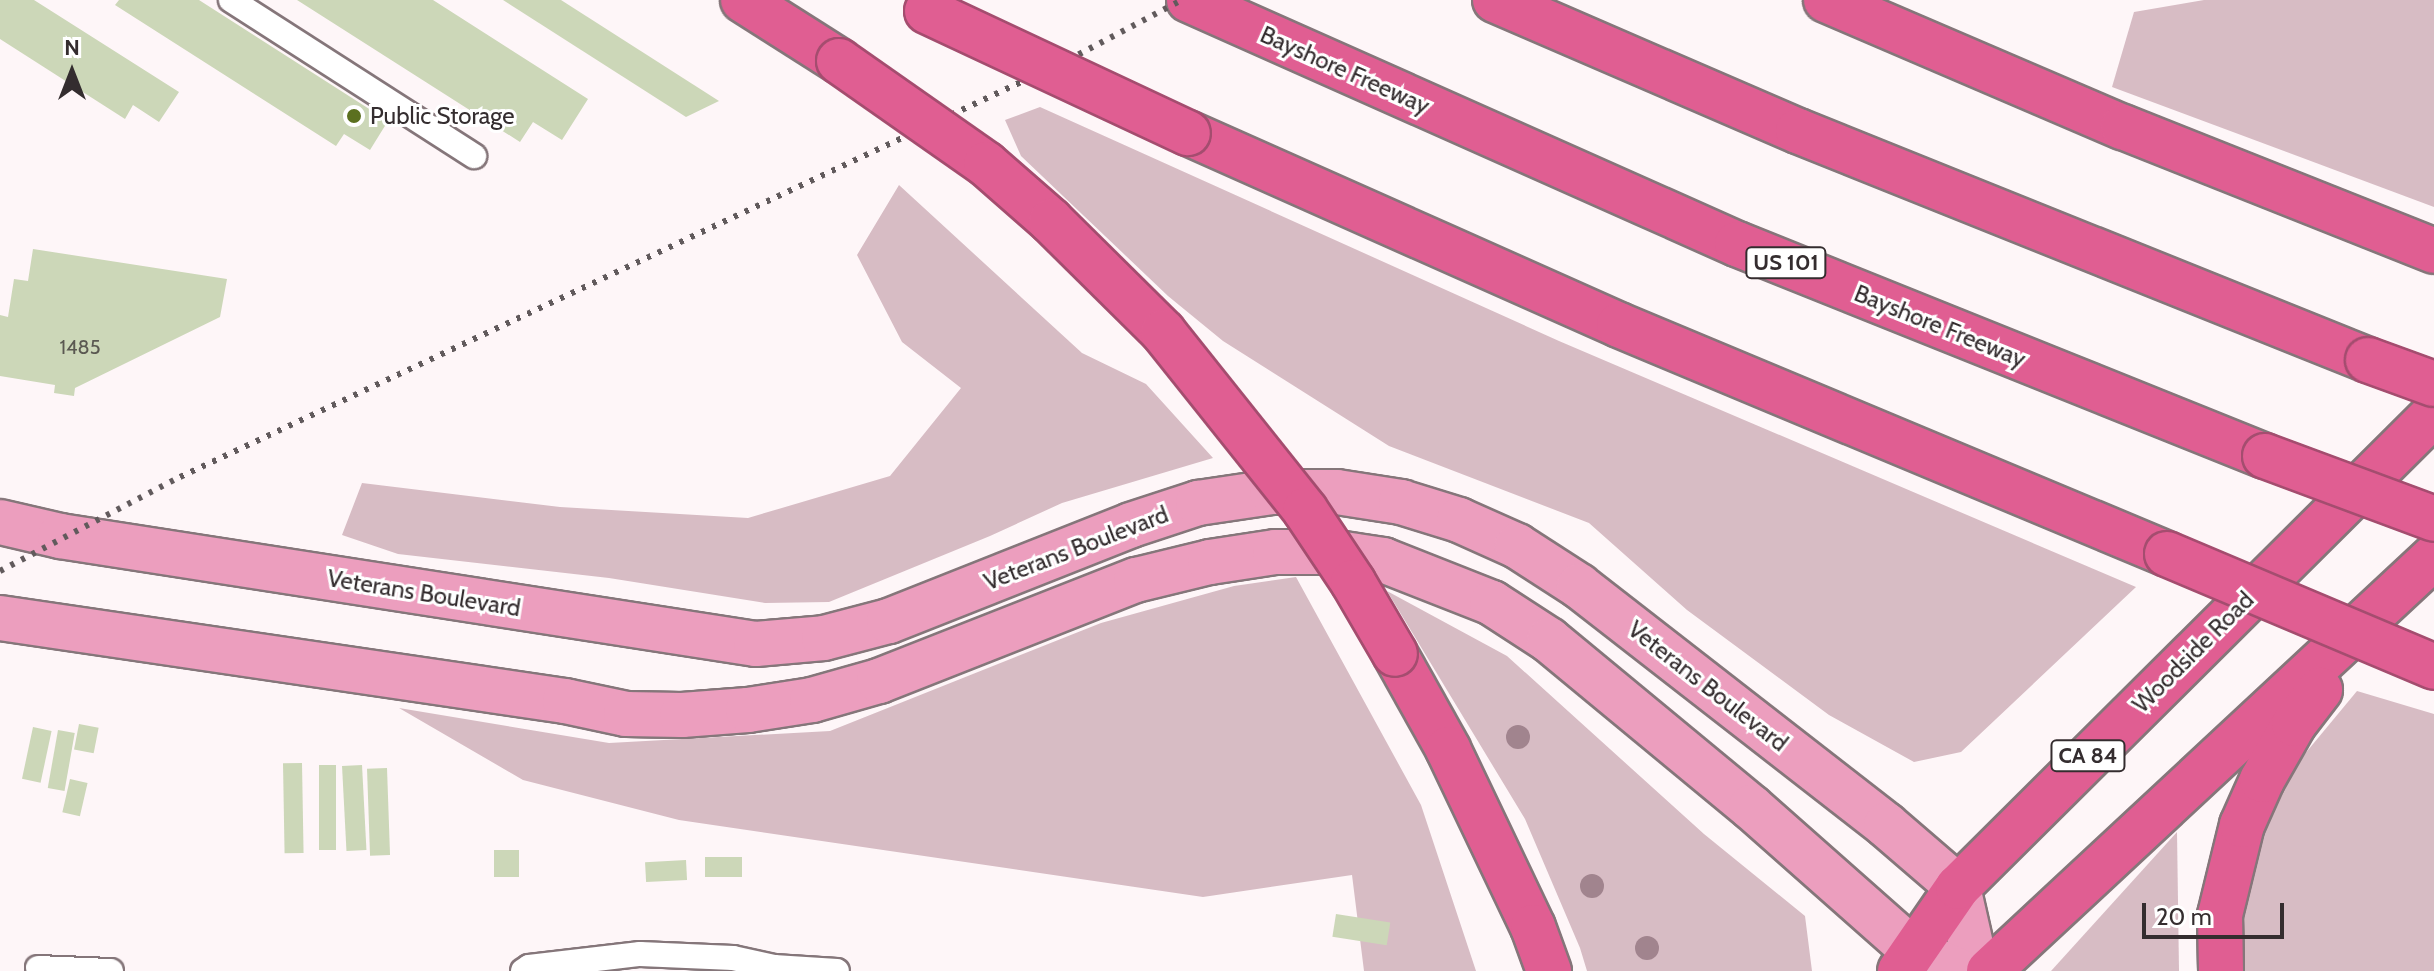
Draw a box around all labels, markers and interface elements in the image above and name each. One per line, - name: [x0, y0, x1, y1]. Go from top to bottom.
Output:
- street label: Bayshore Freeway: [1256, 20, 1434, 120]
- north arrow: [32, 32, 112, 112]
- text: N: [64, 34, 80, 61]
- place label: Public Storage: [370, 102, 515, 130]
- marker: Public Storage: [345, 107, 363, 125]
- road number: US 101: [1744, 245, 1828, 281]
- street label: Bayshore Freeway: [1850, 279, 2030, 373]
- house number: 1485: [59, 335, 101, 359]
- street label: Veterans Boulevard: [980, 500, 1172, 596]
- street label: Veterans Boulevard: [325, 564, 523, 622]
- street label: Woodside Road: [2126, 585, 2260, 719]
- street label: Veterans Boulevard: [1622, 615, 1794, 757]
- road number: CA 84: [2050, 738, 2126, 774]
- scale bar: [2146, 887, 2288, 937]
- text: 20 m: [2156, 902, 2212, 931]

